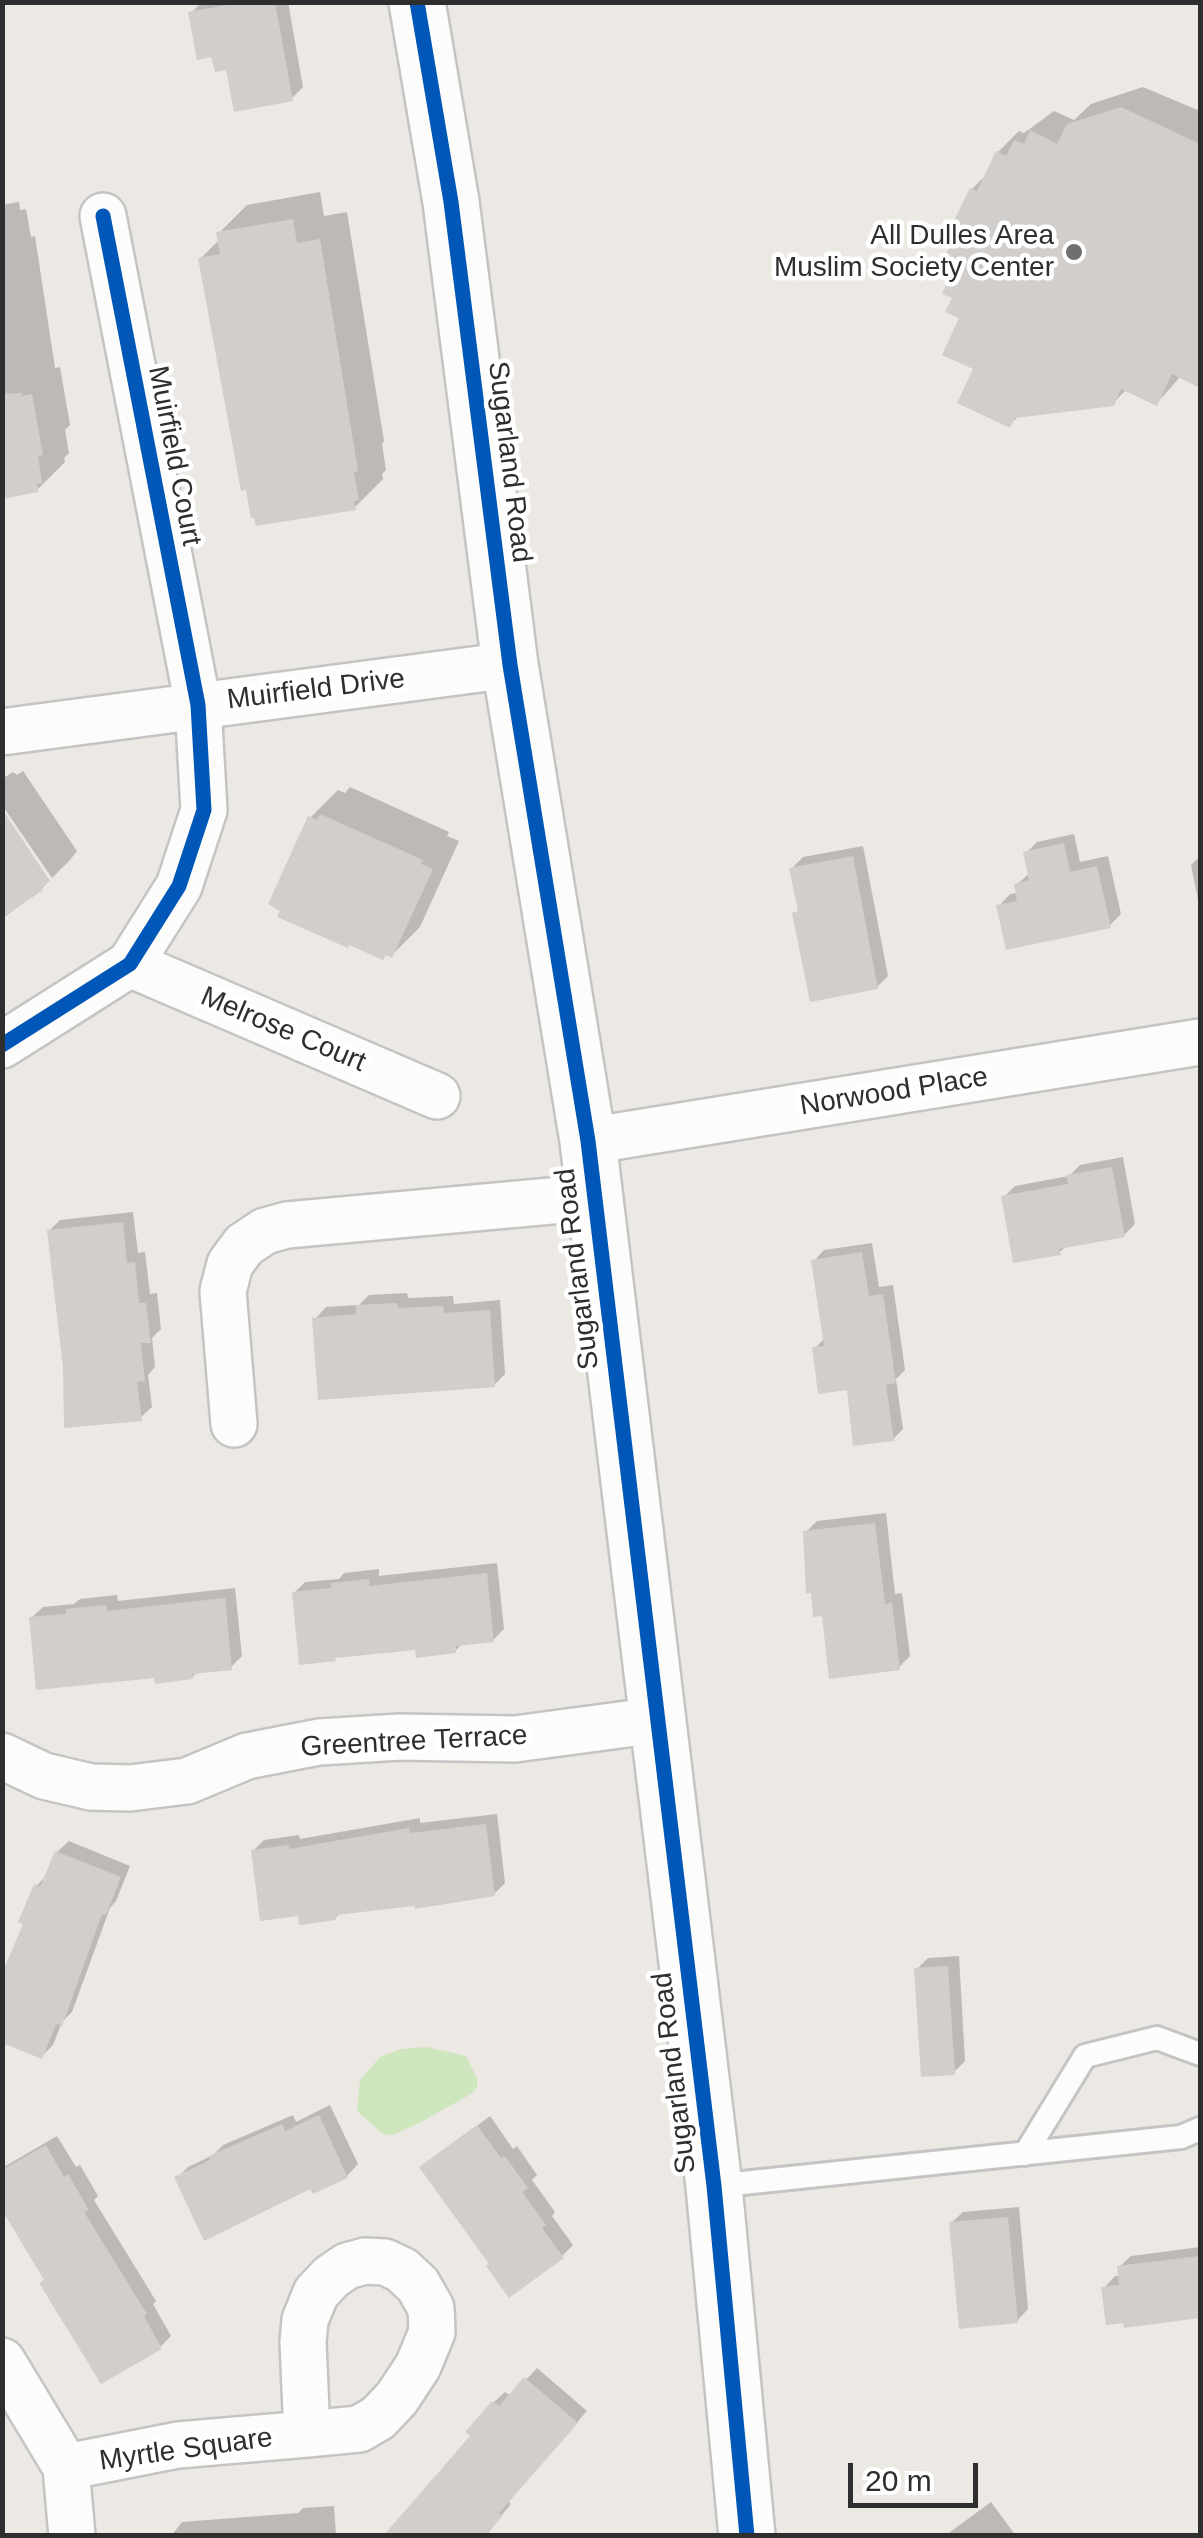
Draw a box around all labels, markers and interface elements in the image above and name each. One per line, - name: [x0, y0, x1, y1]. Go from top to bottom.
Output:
- place label: All Dulles Area Muslim Society Center: [774, 219, 1054, 285]
- marker: All Dulles Area Muslim Society Center: [1063, 241, 1085, 263]
- street label: Sugarland Road: [480, 360, 538, 564]
- street label: Muirfield Court: [140, 363, 208, 549]
- street label: Muirfield Drive: [225, 662, 407, 718]
- street label: Melrose Court: [196, 980, 370, 1080]
- street label: Norwood Place: [798, 1061, 990, 1123]
- street label: Sugarland Road: [549, 1167, 607, 1371]
- street label: Greentree Terrace: [300, 1719, 528, 1765]
- street label: Sugarland Road: [646, 1971, 704, 2175]
- street label: Myrtle Square: [97, 2421, 275, 2479]
- scale bar: [853, 2443, 983, 2505]
- text: 20 m: [865, 2464, 932, 2497]

